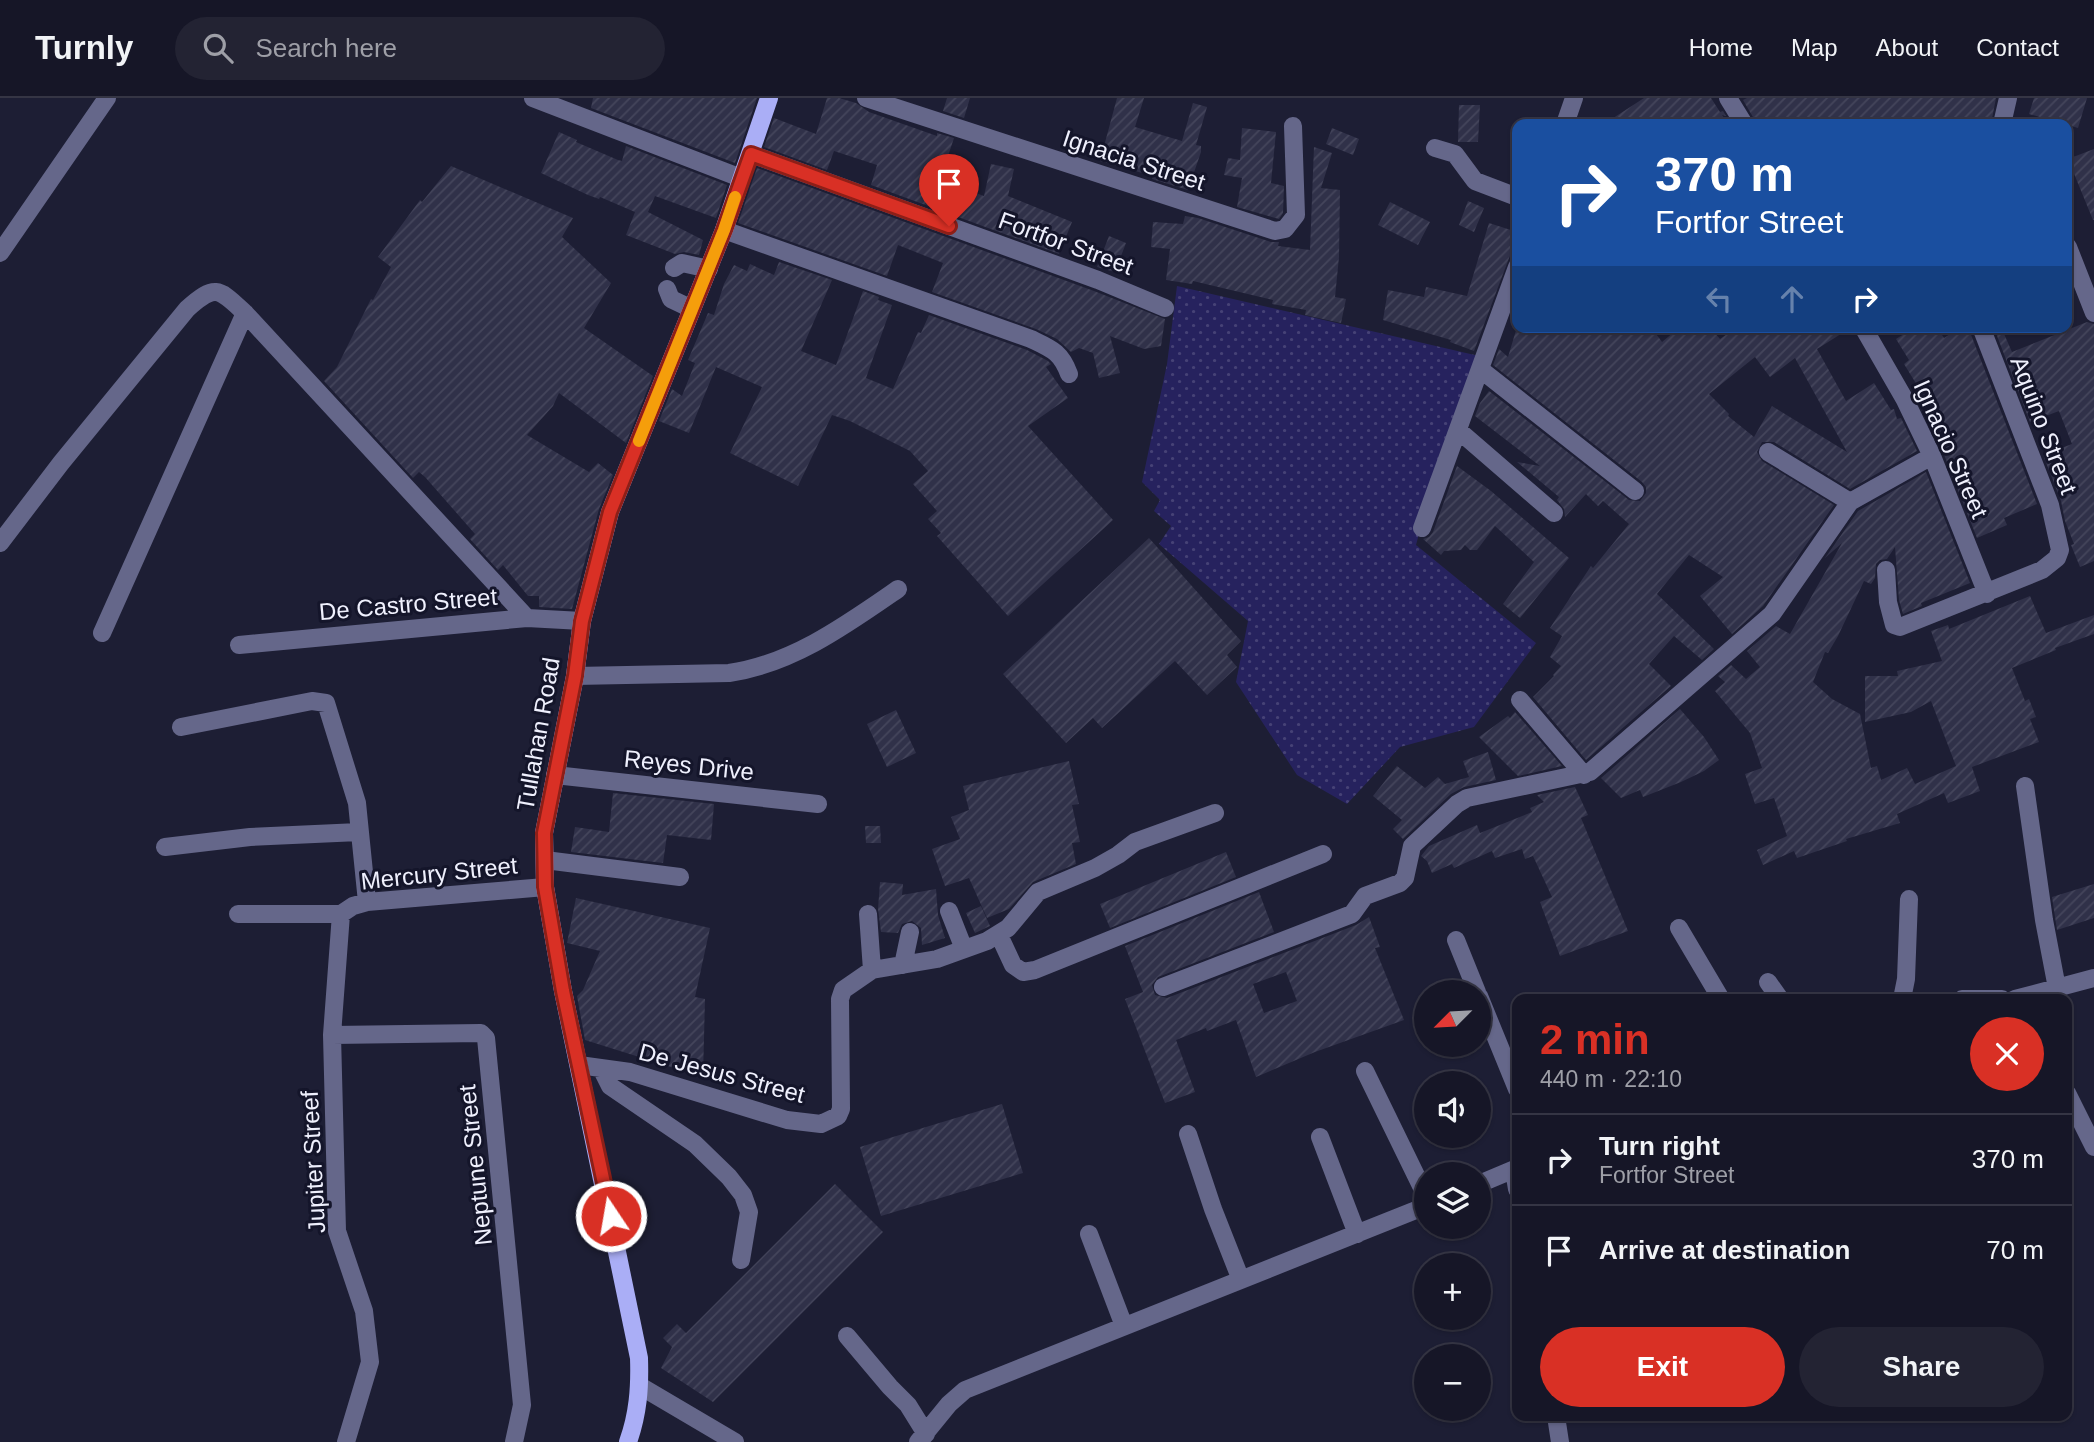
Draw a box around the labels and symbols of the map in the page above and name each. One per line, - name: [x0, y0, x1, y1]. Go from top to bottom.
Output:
- street label: Ignacia Street: [1059, 124, 1209, 196]
- pin: [919, 154, 979, 226]
- street label: Fortfor Street: [995, 206, 1137, 280]
- street label: Aquino Street: [2005, 352, 2083, 498]
- street label: Ignacio Street: [1909, 376, 1994, 522]
- street label: De Castro Street: [318, 583, 499, 625]
- street label: Tullahan Road: [511, 655, 565, 813]
- street label: Reyes Drive: [623, 745, 755, 785]
- street label: Mercury Street: [359, 851, 519, 895]
- north arrow: [1414, 980, 1491, 1057]
- street label: De Jesus Street: [636, 1038, 808, 1108]
- street label: Neptune Street: [453, 1083, 497, 1247]
- street label: Jupiter Streef: [296, 1090, 330, 1234]
- position arrow: [574, 1179, 648, 1253]

